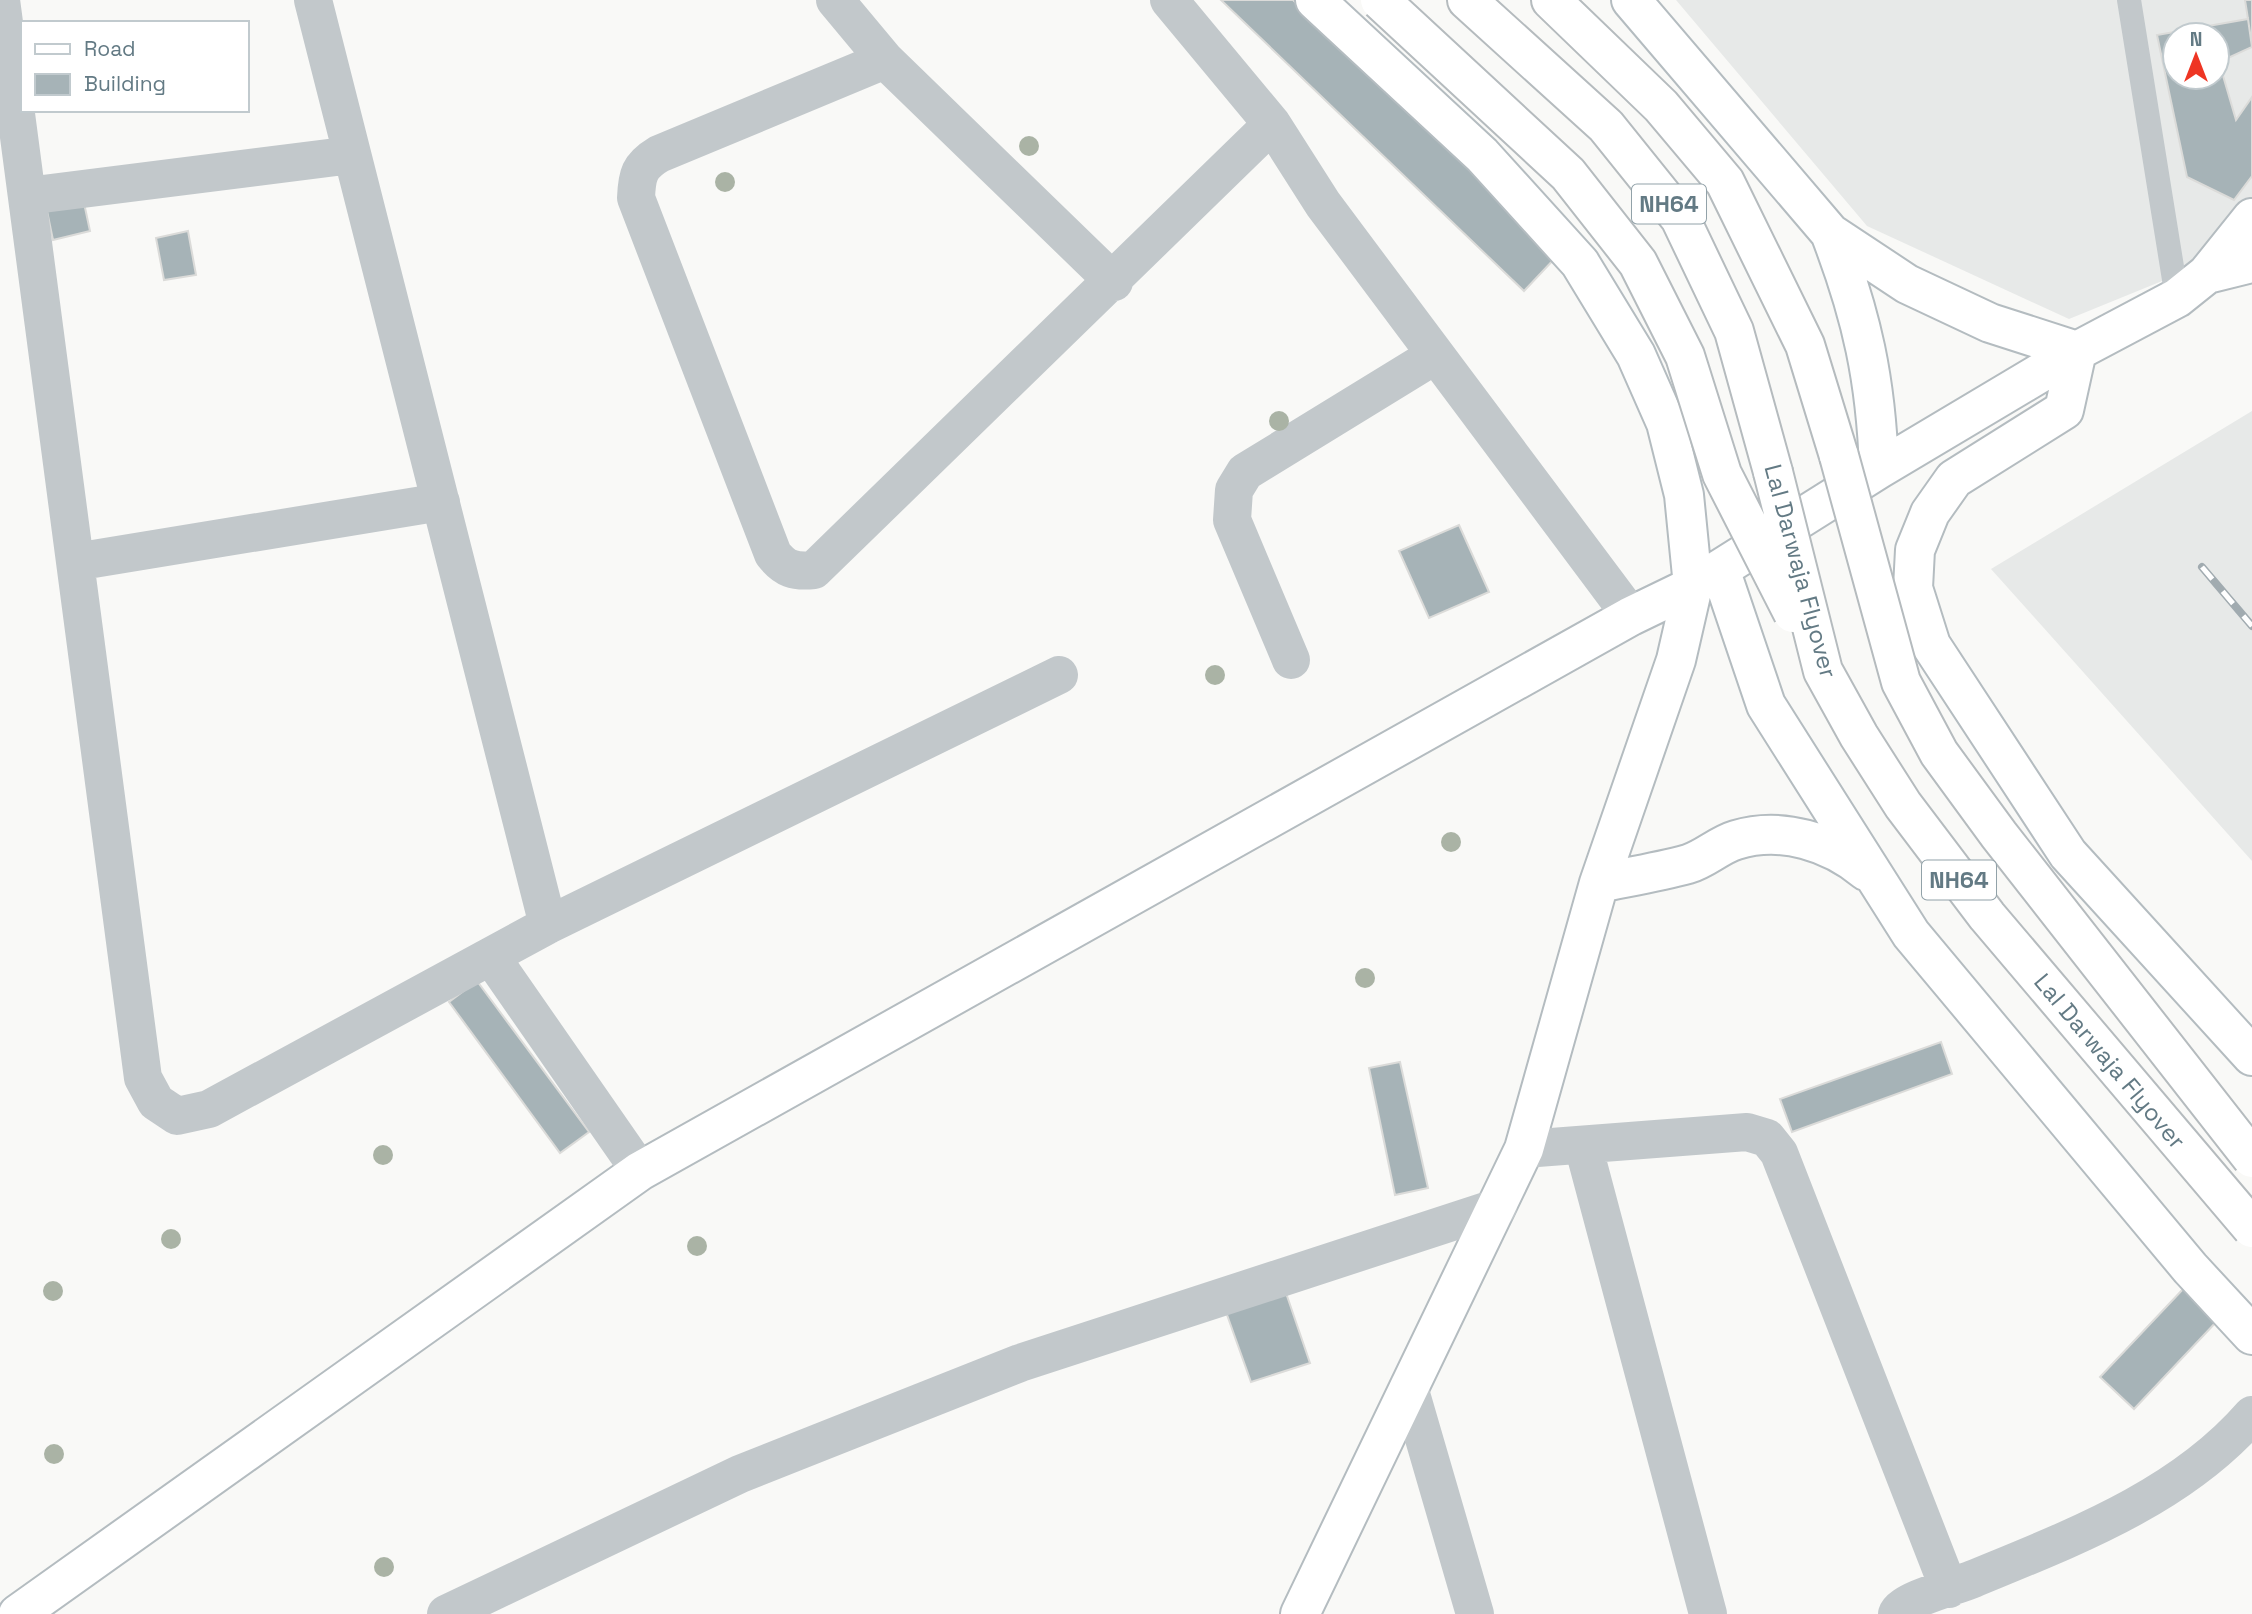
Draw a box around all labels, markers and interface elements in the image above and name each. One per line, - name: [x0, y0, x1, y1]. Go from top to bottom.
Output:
- legend: [21, 21, 248, 112]
- north arrow: [2161, 21, 2231, 91]
- text: N: [2190, 27, 2202, 52]
- text: Road: [84, 35, 136, 62]
- text: Building: [84, 70, 166, 97]
- road number: NH64: [1632, 184, 1706, 224]
- street label: Lal Darwaja Flyover: [1758, 461, 1844, 681]
- road number: NH64: [1922, 860, 1996, 900]
- street label: Lal Darwaja Flyover: [2027, 967, 2193, 1155]

